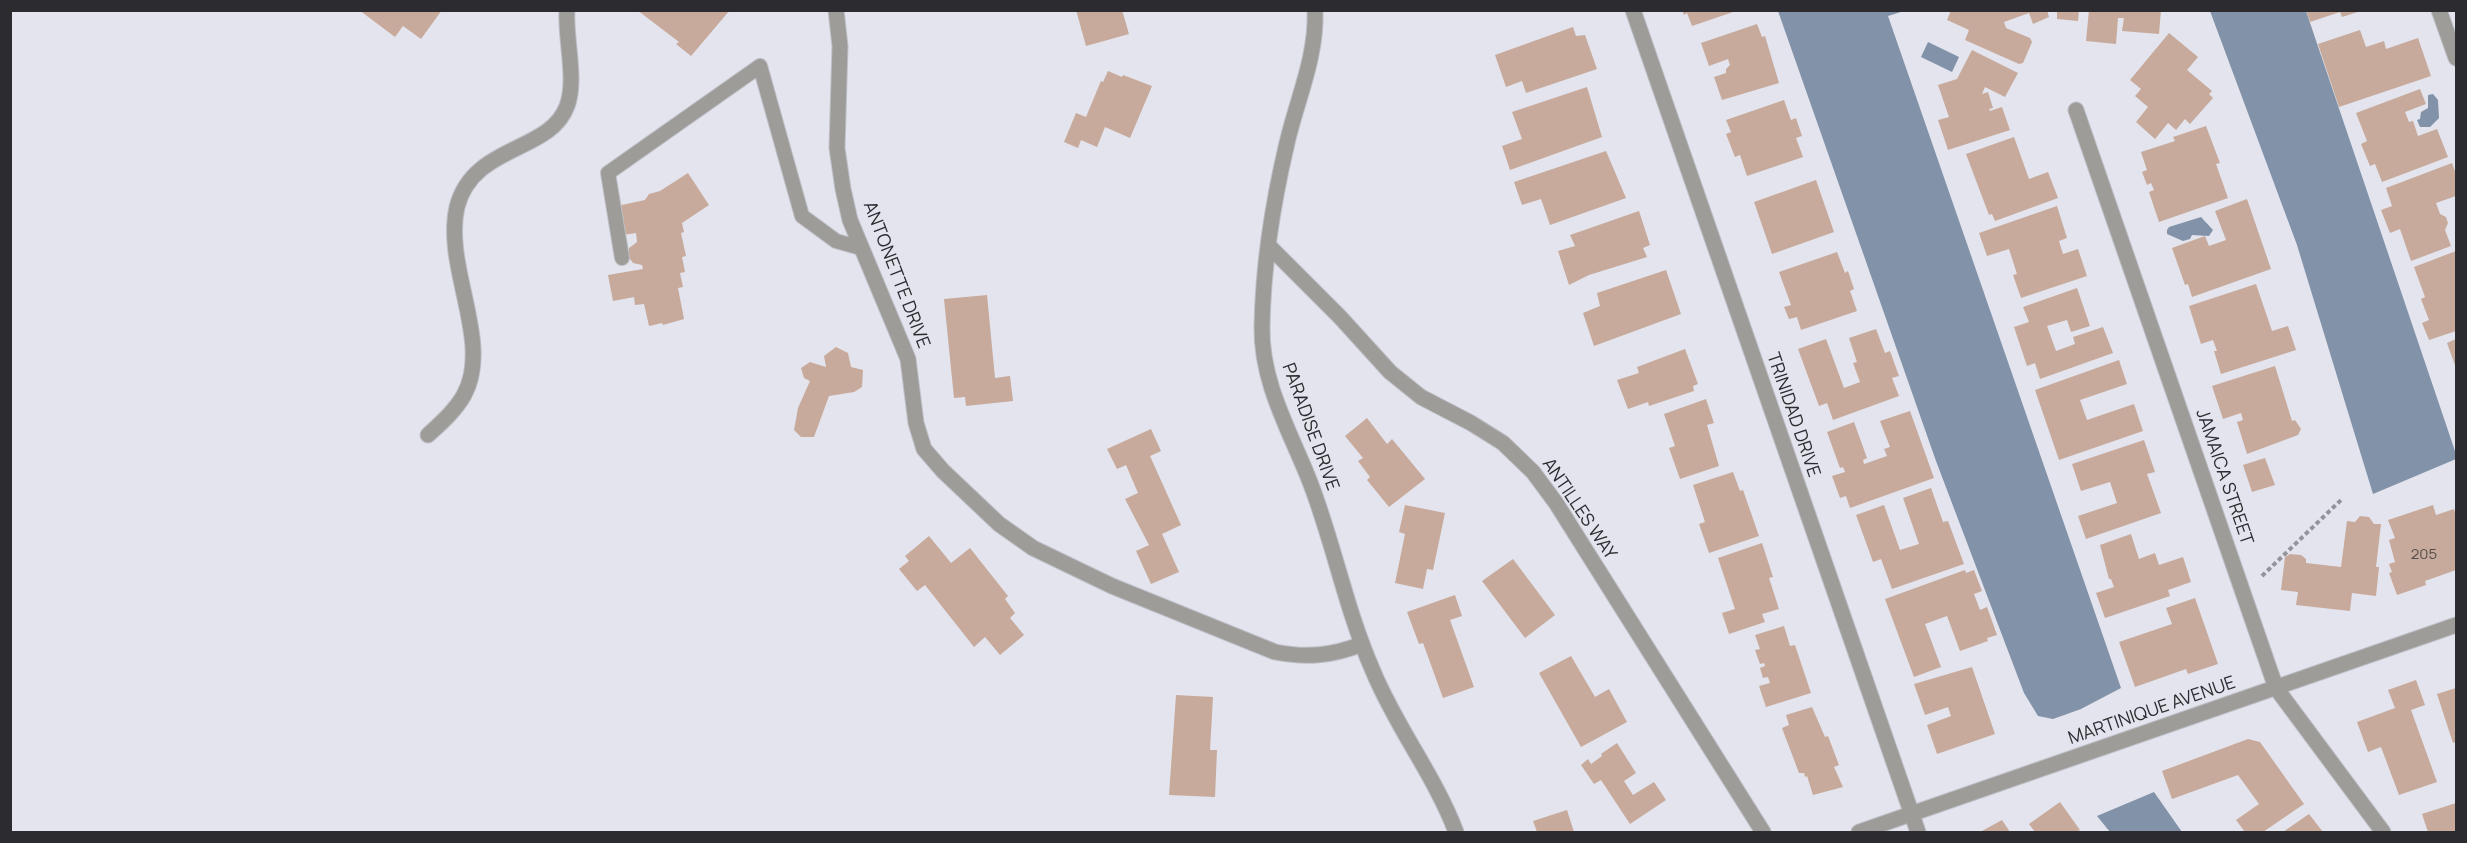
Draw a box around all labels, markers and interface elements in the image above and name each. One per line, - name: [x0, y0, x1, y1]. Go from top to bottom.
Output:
- street label: ANTONETTE DRIVE: [858, 199, 934, 351]
- street label: TRINIDAD DRIVE: [1762, 350, 1824, 480]
- street label: PARADISE DRIVE: [1277, 360, 1343, 494]
- street label: JAMAICA STREET: [2191, 406, 2257, 548]
- street label: ANTILLES WAY: [1537, 454, 1621, 564]
- house number: 205: [2411, 546, 2437, 564]
- street label: MARTINIQUE AVENUE: [2066, 672, 2238, 750]

